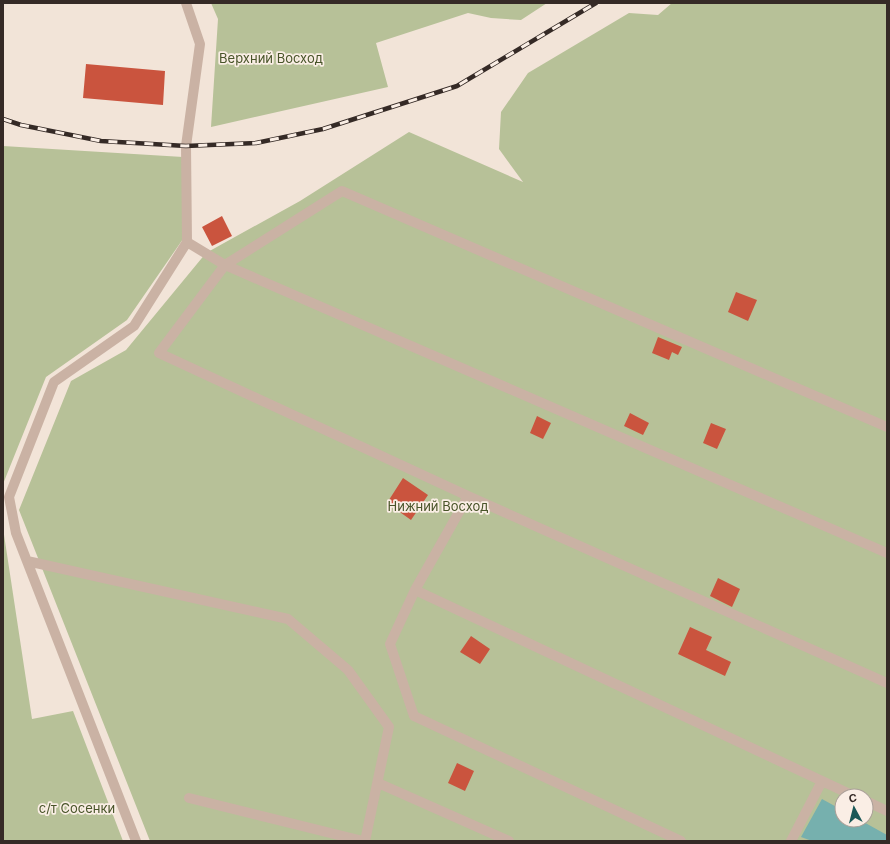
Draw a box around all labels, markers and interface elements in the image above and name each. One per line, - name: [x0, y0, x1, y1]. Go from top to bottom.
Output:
- park label: Верхний Восход: [219, 50, 323, 66]
- park label: Нижний Восход: [388, 498, 488, 514]
- north arrow: [834, 788, 874, 828]
- text: С: [848, 791, 858, 806]
- park label: с/т Сосенки: [39, 800, 115, 816]

